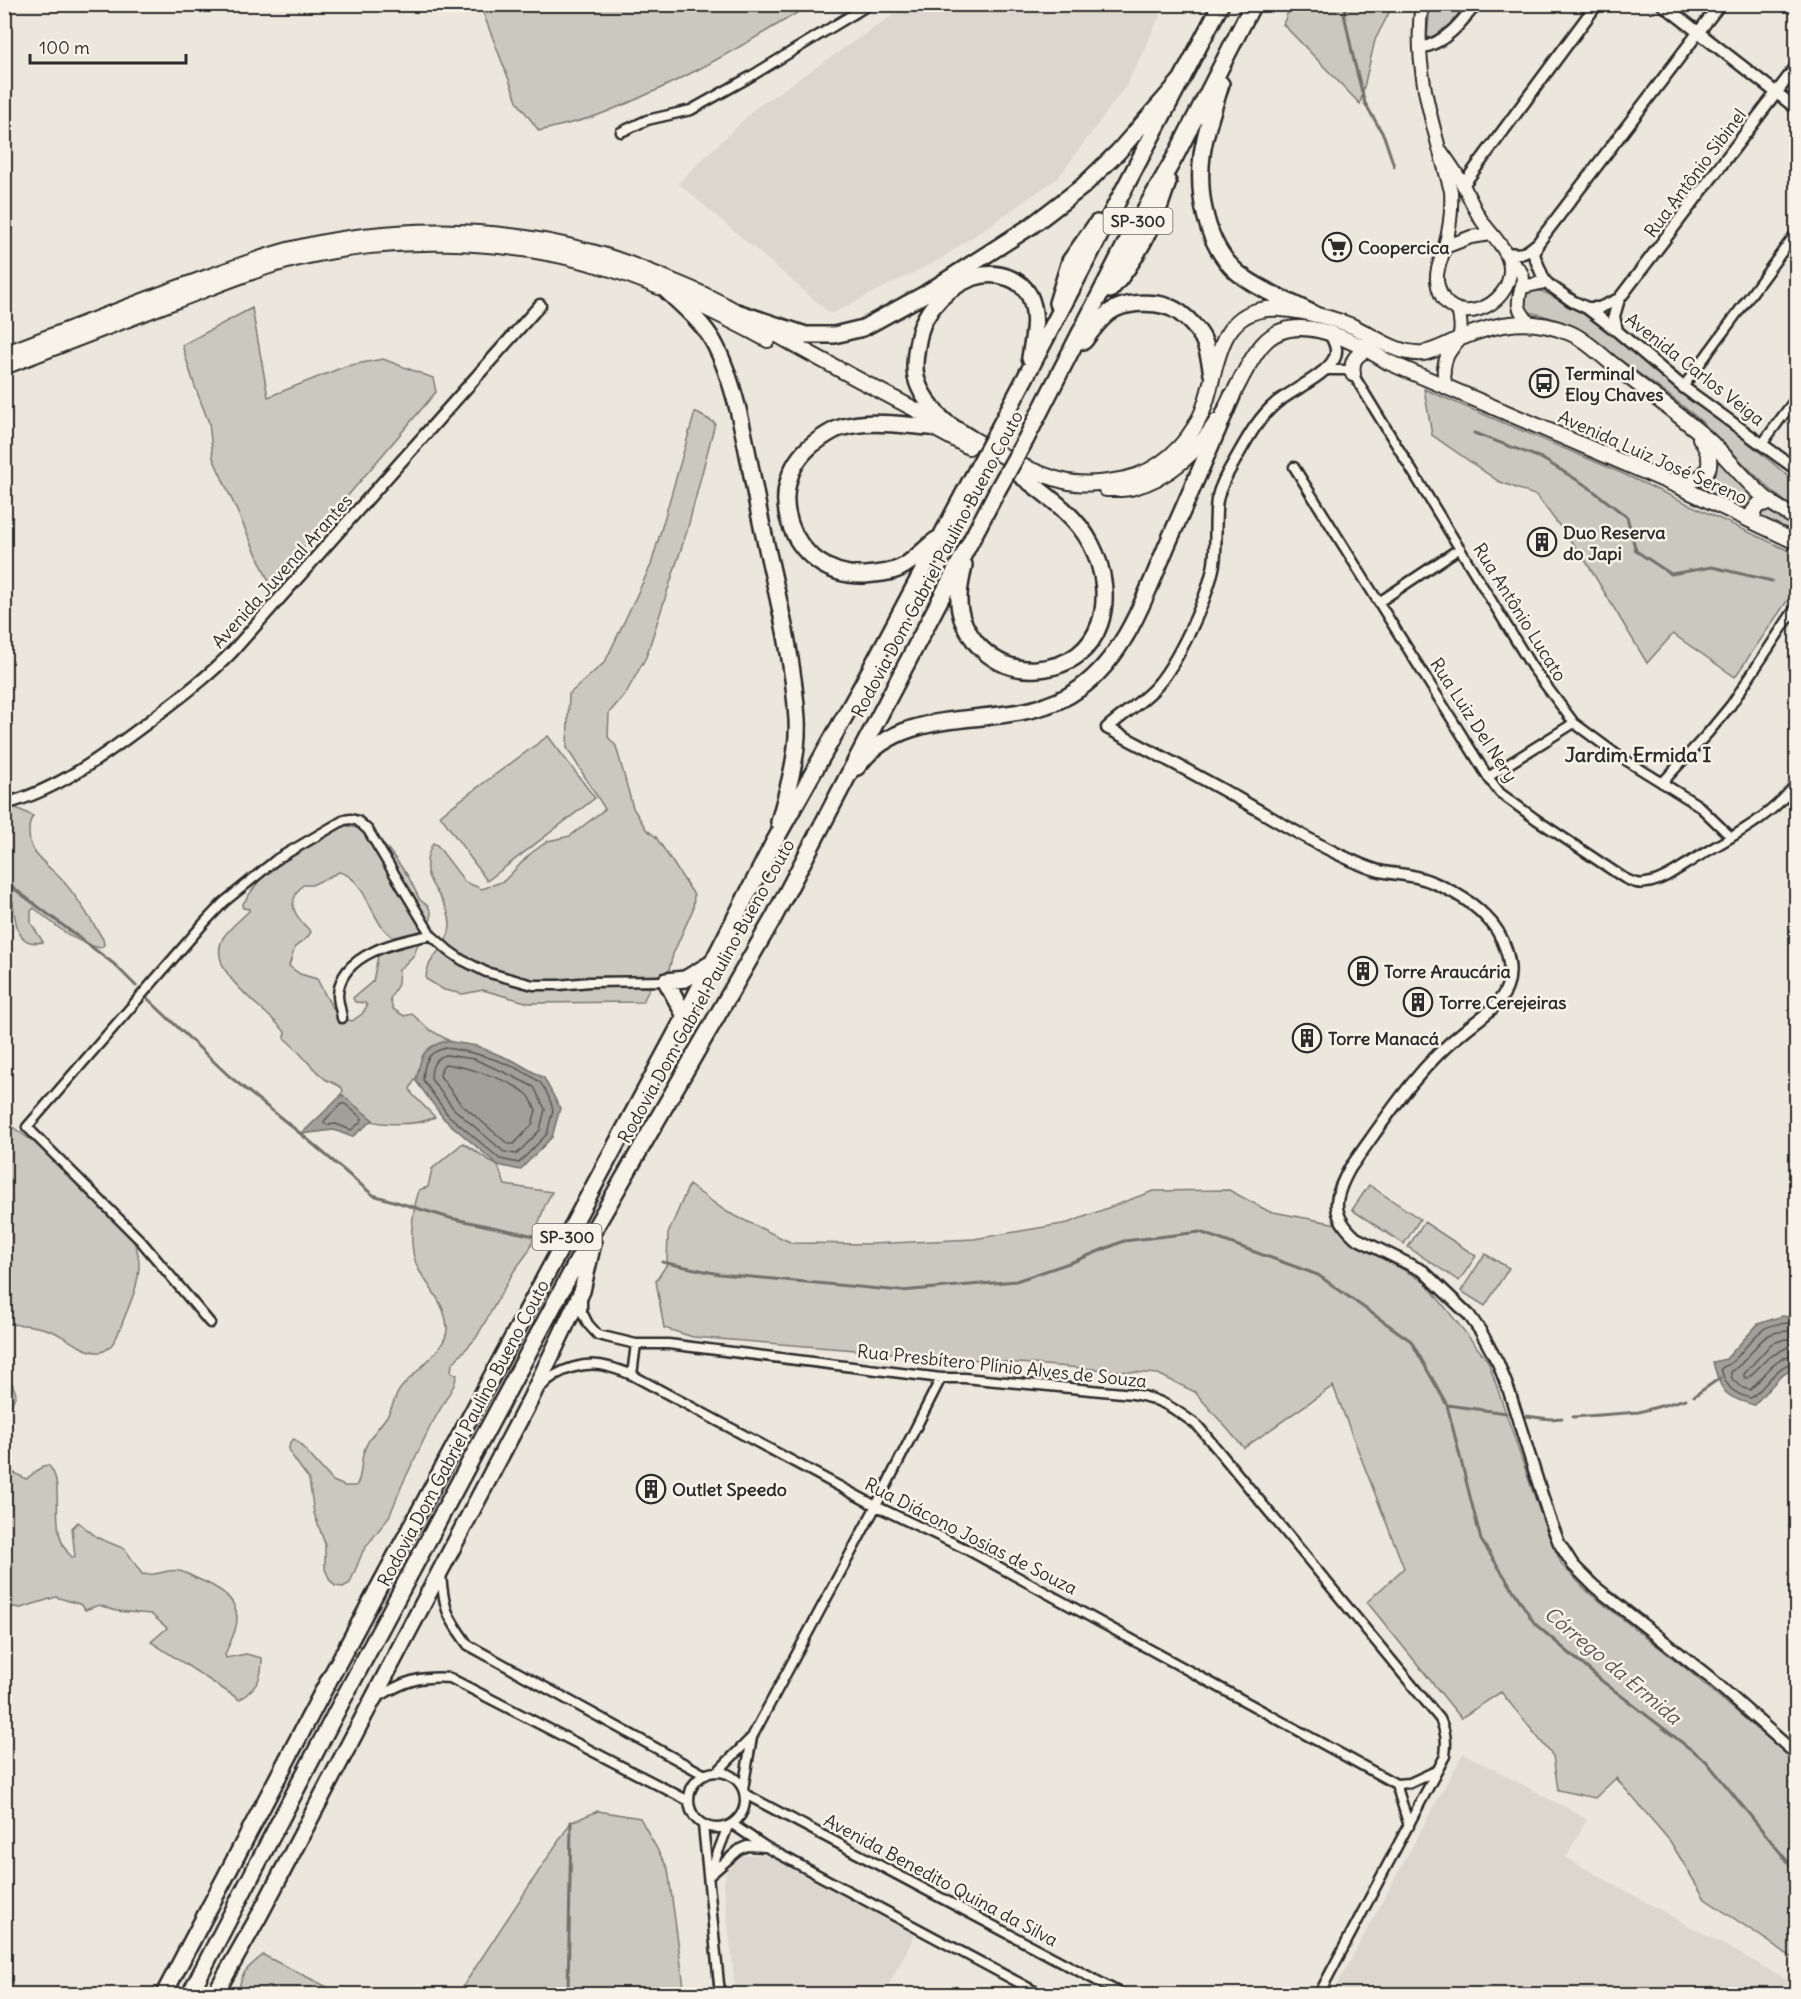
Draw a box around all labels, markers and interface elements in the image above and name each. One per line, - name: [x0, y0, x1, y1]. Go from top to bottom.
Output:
- scale bar: [30, 27, 186, 65]
- text: 100 m: [39, 36, 90, 59]
- street label: Rua Antônio Sibinel: [1639, 104, 1751, 242]
- road number: SP-300: [1104, 208, 1172, 234]
- supermarket icon: Coopercica: [1321, 231, 1353, 263]
- place label: Coopercica: [1358, 236, 1450, 259]
- street label: Avenida Carlos Veiga: [1621, 308, 1769, 430]
- place label: Terminal Eloy Chaves: [1565, 362, 1663, 406]
- bus stop icon: Terminal Eloy Chaves: [1528, 367, 1560, 399]
- street label: Avenida Luiz José Sereno: [1555, 405, 1751, 509]
- street label: Rodovia Dom Gabriel Paulino Bueno Couto: [846, 407, 1028, 721]
- street label: Avenida Juvenal Arantes: [207, 489, 357, 653]
- place label: Duo Reserva do Japi: [1563, 521, 1666, 565]
- building icon: Duo Reserva do Japi: [1526, 526, 1558, 558]
- street label: Rua Antônio Lucato: [1468, 539, 1572, 685]
- street label: Rua Luiz Del Nery: [1425, 653, 1523, 787]
- district label: Jardim Ermida I: [1565, 742, 1712, 767]
- street label: Rodovia Dom Gabriel Paulino Bueno Couto: [613, 835, 799, 1147]
- building icon: Torre Araucária: [1347, 955, 1379, 987]
- place label: Torre Araucária: [1384, 960, 1511, 983]
- building icon: Torre Cerejeiras: [1402, 986, 1434, 1018]
- place label: Torre Cerejeiras: [1439, 991, 1566, 1014]
- building icon: Torre Manacá: [1291, 1022, 1323, 1054]
- place label: Torre Manacá: [1328, 1027, 1439, 1050]
- road number: SP-300: [532, 1224, 602, 1250]
- street label: Rodovia Dom Gabriel Paulino Bueno Couto: [372, 1276, 554, 1590]
- street label: Rua Presbítero Plínio Alves de Souza: [856, 1339, 1148, 1393]
- street label: Rua Diácono Josias de Souza: [861, 1472, 1081, 1600]
- building icon: Outlet Speedo: [635, 1473, 667, 1505]
- place label: Outlet Speedo: [672, 1478, 787, 1501]
- water label: Córrego da Ermida: [1540, 1601, 1688, 1730]
- street label: Avenida Benedito Quina da Silva: [820, 1808, 1062, 1952]

